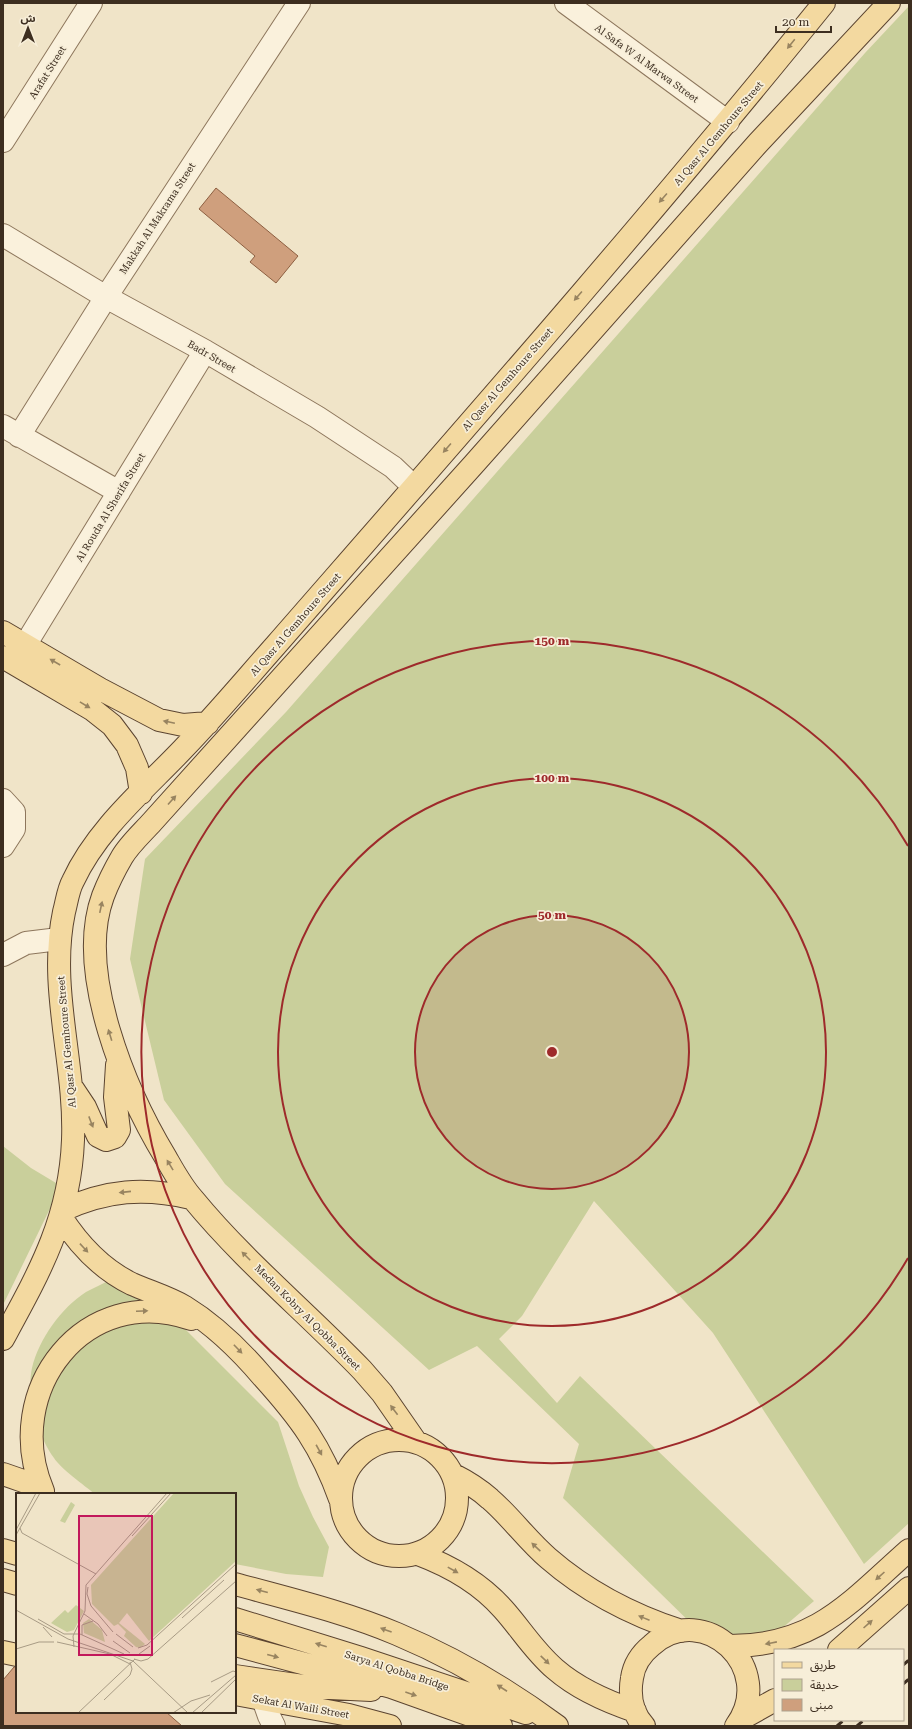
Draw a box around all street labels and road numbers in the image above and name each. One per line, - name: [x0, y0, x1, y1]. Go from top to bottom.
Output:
- street label: Al Safa W Al Marwa Street: [593, 22, 701, 105]
- street label: Arafat Street: [27, 43, 68, 101]
- street label: Al Qasr Al Gemhoure Street: [672, 79, 765, 188]
- street label: Makkah Al Makrama Street: [117, 160, 198, 276]
- street label: Al Qasr Al Gemhoure Street: [460, 326, 555, 433]
- street label: Badr Street: [186, 338, 238, 375]
- street label: Al Rouda Al Sherifa Street: [74, 451, 147, 564]
- street label: Al Qasr Al Gemhoure Street: [248, 571, 343, 678]
- street label: Al Qasr Al Gemhoure Street: [55, 975, 78, 1108]
- street label: Medan Kobry Al Qobba Street: [253, 1262, 363, 1373]
- street label: Sarya Al Qobba Bridge: [343, 1648, 451, 1693]
- street label: Sekat Al Waili Street: [252, 1693, 350, 1720]

